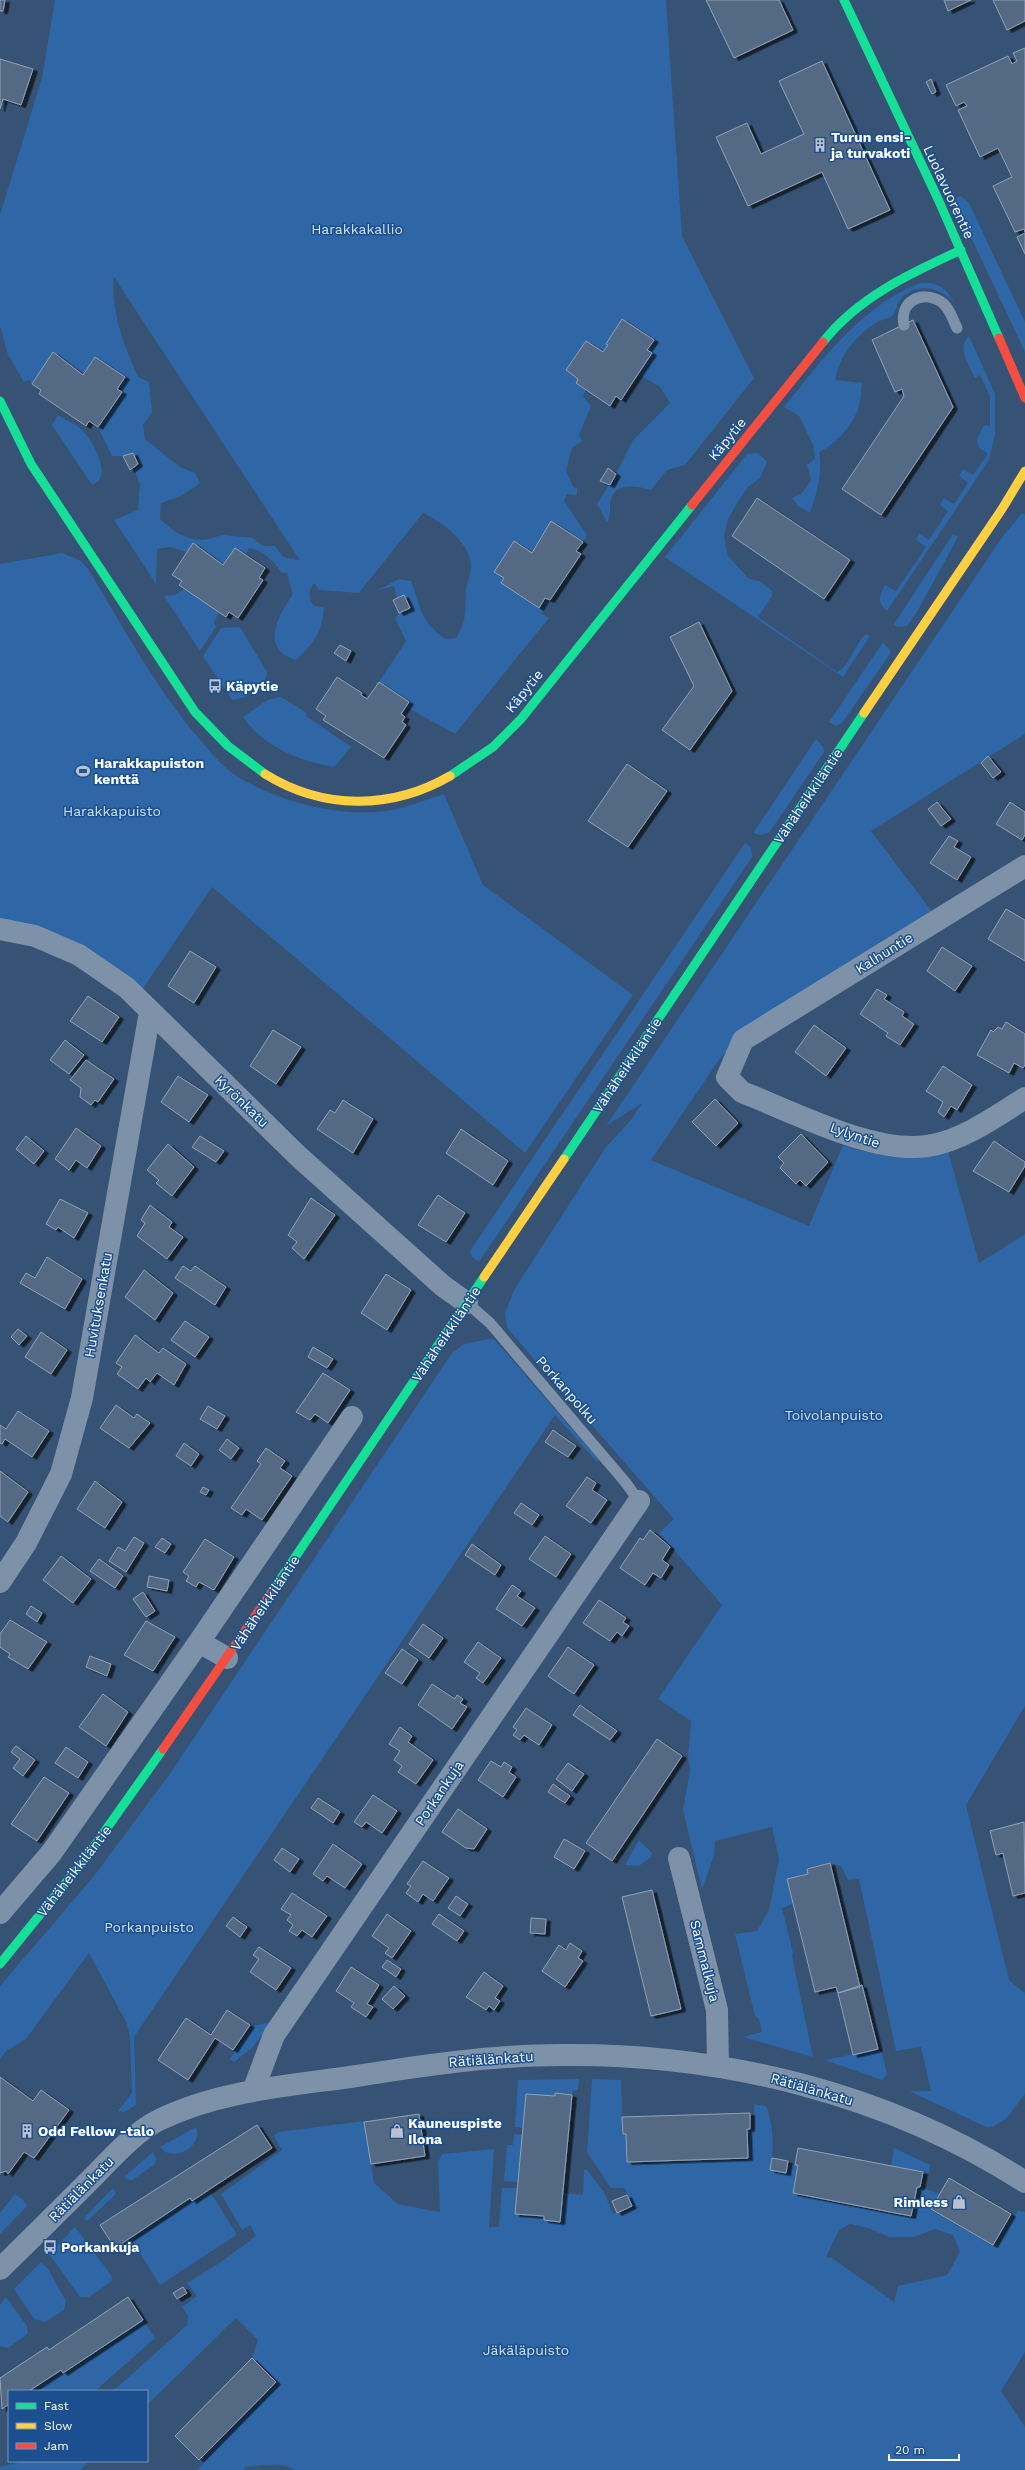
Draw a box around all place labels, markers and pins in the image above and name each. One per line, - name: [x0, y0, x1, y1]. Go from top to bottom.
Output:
- place label: Turun ensi- ja turvakoti: [829, 129, 911, 161]
- building icon: Turun ensi- ja turvakoti: [812, 137, 828, 153]
- bus stop icon: Käpytie: [207, 678, 223, 694]
- place label: Käpytie: [226, 678, 278, 694]
- place label: Harakkapuiston kenttä: [94, 755, 204, 787]
- sports icon: Harakkapuiston kenttä: [75, 763, 91, 779]
- place label: Kauneuspiste Ilona: [408, 2115, 502, 2147]
- building icon: Odd Fellow -talo: [19, 2123, 35, 2139]
- place label: Odd Fellow -talo: [38, 2123, 154, 2139]
- shop icon: Kauneuspiste Ilona: [389, 2123, 405, 2139]
- place label: Rimless: [894, 2194, 949, 2210]
- shop icon: Rimless: [951, 2194, 967, 2210]
- bus stop icon: Porkankuja: [42, 2239, 58, 2255]
- place label: Porkankuja: [61, 2239, 140, 2255]

